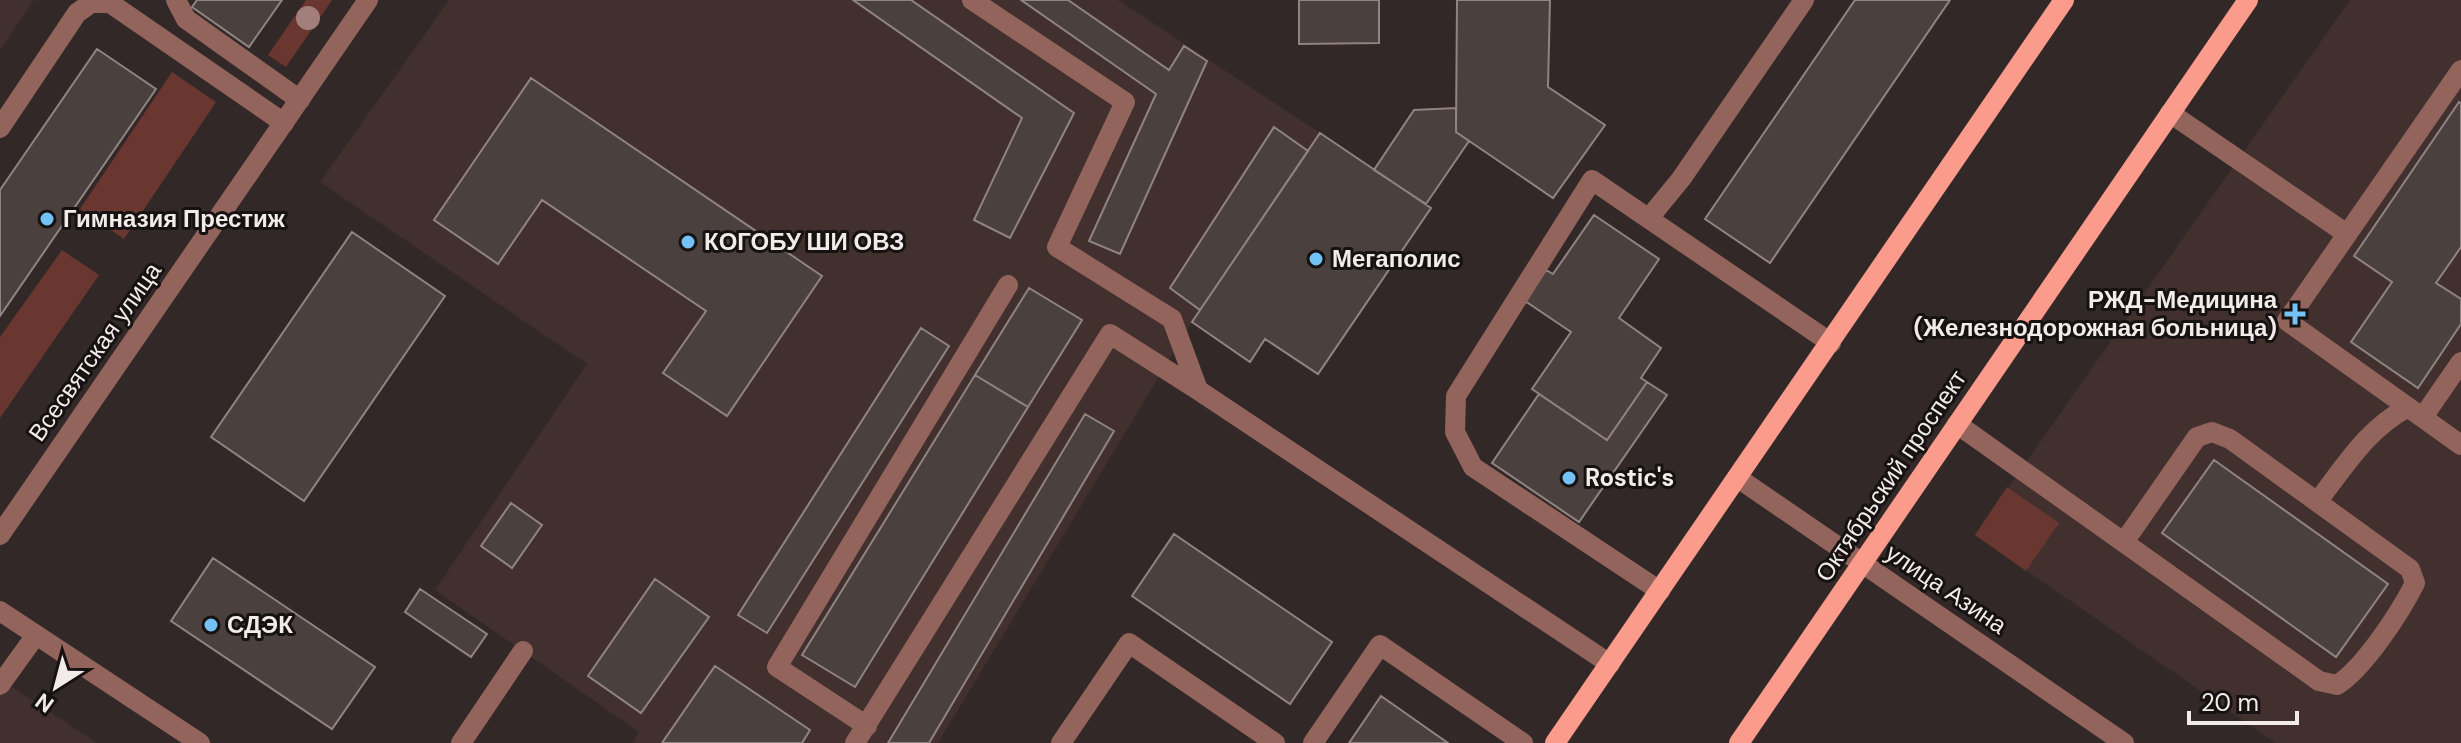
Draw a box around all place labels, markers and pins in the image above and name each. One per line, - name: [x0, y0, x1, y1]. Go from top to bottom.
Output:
- place label: Гимназия Престиж: [63, 203, 286, 234]
- marker: Гимназия Престиж: [38, 210, 56, 228]
- place label: КОГОБУ ШИ ОВЗ: [704, 226, 904, 257]
- marker: КОГОБУ ШИ ОВЗ: [679, 233, 697, 251]
- place label: Мегаполис: [1332, 243, 1461, 274]
- marker: Мегаполис: [1307, 250, 1325, 268]
- place label: РЖД-Медицина (Железнодорожная больница): [1914, 284, 2278, 343]
- marker: РЖД-Медицина (Железнодорожная больница): [2284, 303, 2306, 325]
- place label: Rostiс's: [1585, 462, 1674, 493]
- marker: Rostiс's: [1560, 469, 1578, 487]
- place label: СДЭК: [227, 609, 293, 640]
- marker: СДЭК: [202, 616, 220, 634]

